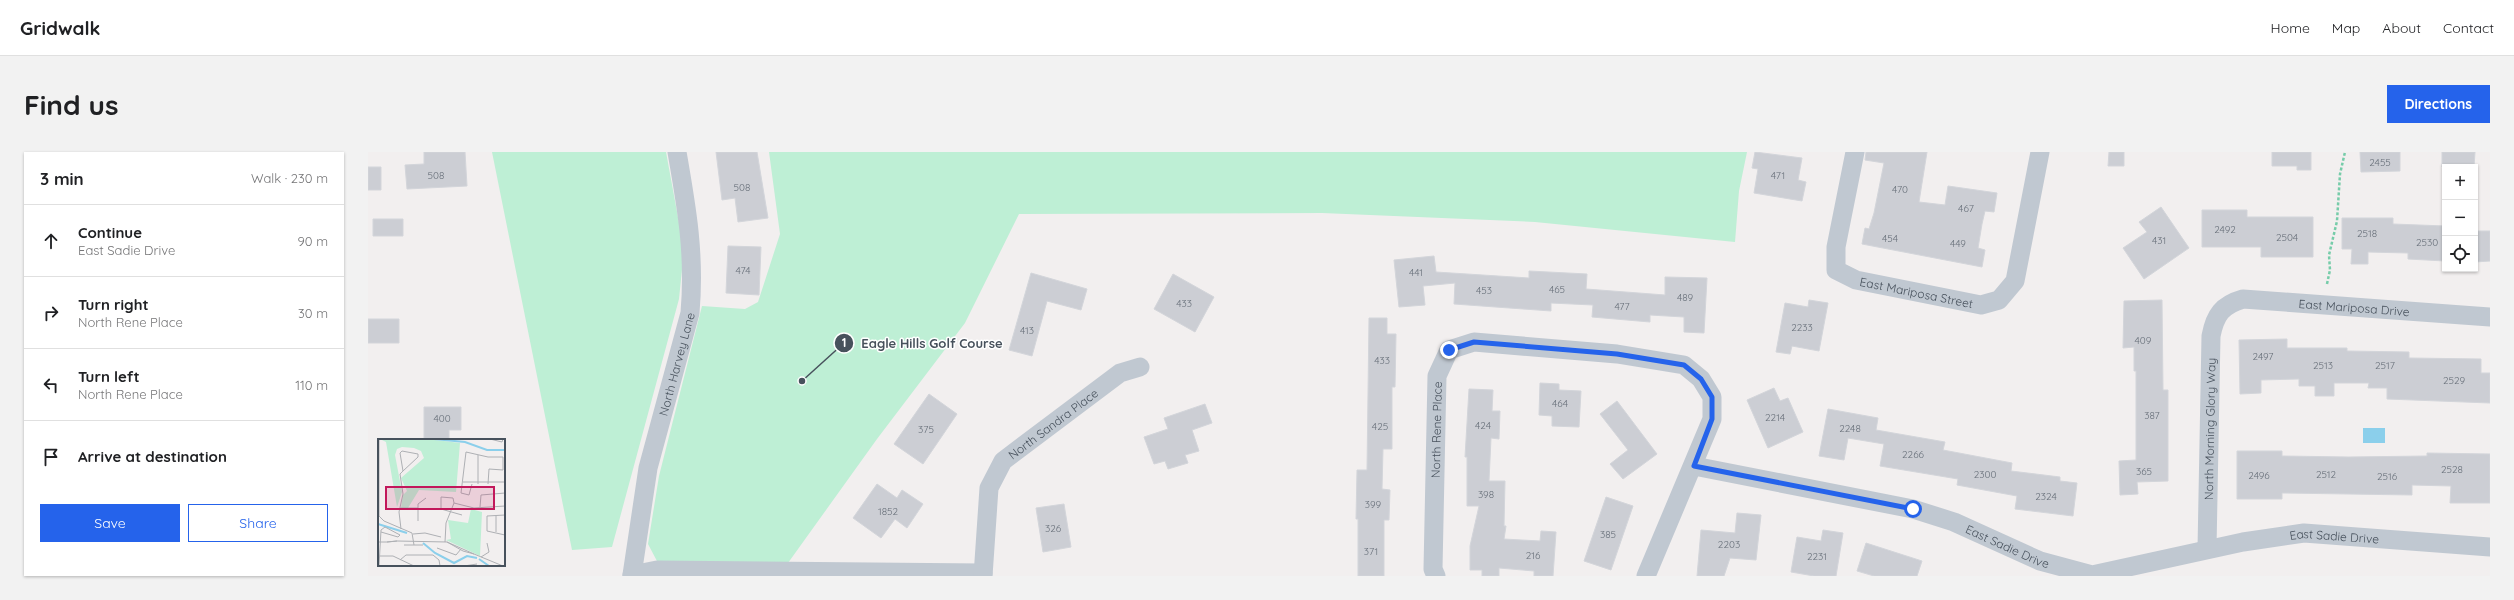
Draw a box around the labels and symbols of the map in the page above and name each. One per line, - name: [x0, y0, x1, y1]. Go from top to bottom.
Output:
- house number: 2455: [2369, 156, 2391, 169]
- house number: 508: [428, 169, 444, 182]
- house number: 471: [1771, 169, 1785, 182]
- house number: 508: [734, 181, 750, 194]
- house number: 470: [1892, 183, 1908, 196]
- house number: 467: [1958, 202, 1974, 215]
- house number: 2492: [2214, 223, 2236, 236]
- house number: 2518: [2357, 227, 2377, 240]
- house number: 2504: [2276, 231, 2298, 244]
- house number: 454: [1882, 232, 1898, 245]
- house number: 431: [2152, 234, 2166, 247]
- house number: 2530: [2416, 236, 2438, 249]
- house number: 449: [1950, 237, 1966, 250]
- house number: 474: [736, 264, 750, 277]
- house number: 441: [1409, 266, 1423, 279]
- street label: East Mariposa Street: [1859, 273, 1975, 311]
- house number: 465: [1549, 283, 1565, 296]
- house number: 453: [1476, 284, 1492, 297]
- house number: 489: [1677, 291, 1694, 304]
- street label: East Mariposa Drive: [2298, 296, 2410, 319]
- house number: 433: [1176, 297, 1192, 310]
- house number: 477: [1614, 300, 1630, 313]
- street label: North Harvey Lane: [655, 310, 697, 417]
- house number: 2233: [1791, 321, 1813, 334]
- house number: 413: [1020, 324, 1034, 337]
- callout: Eagle Hills Golf Course: [834, 331, 1011, 356]
- house number: 409: [2135, 334, 2152, 347]
- text: 1: [842, 335, 846, 350]
- text: Eagle Hills Golf Course: [861, 335, 1003, 351]
- route end: [1440, 341, 1458, 359]
- house number: 2497: [2253, 350, 2273, 363]
- house number: 433: [1374, 354, 1390, 367]
- street label: North Morning Glory Way: [2200, 358, 2218, 500]
- house number: 2513: [2313, 359, 2333, 372]
- house number: 2517: [2375, 359, 2395, 372]
- house number: 2529: [2443, 374, 2465, 387]
- street label: North Rene Place: [1427, 381, 1444, 478]
- street label: North Sandra Place: [1005, 385, 1101, 462]
- house number: 464: [1552, 397, 1568, 410]
- house number: 387: [2144, 409, 2160, 422]
- house number: 2214: [1765, 411, 1785, 424]
- house number: 400: [433, 412, 451, 425]
- house number: 424: [1475, 419, 1491, 432]
- house number: 425: [1372, 420, 1388, 433]
- house number: 2248: [1839, 422, 1861, 435]
- house number: 375: [918, 423, 934, 436]
- inset map: [378, 439, 505, 566]
- house number: 2266: [1902, 448, 1925, 461]
- house number: 2528: [2441, 463, 2463, 476]
- house number: 365: [2136, 465, 2152, 478]
- house number: 2300: [1974, 468, 1996, 481]
- house number: 2512: [2316, 468, 2337, 481]
- house number: 2496: [2248, 469, 2270, 482]
- house number: 2516: [2377, 470, 2398, 483]
- house number: 398: [1478, 488, 1494, 501]
- house number: 2324: [2035, 490, 2057, 503]
- house number: 399: [1365, 498, 1382, 511]
- route start: [1904, 500, 1922, 518]
- house number: 1852: [878, 505, 899, 518]
- street label: East Sadie Drive: [1963, 521, 2051, 571]
- house number: 326: [1045, 522, 1062, 535]
- street label: East Sadie Drive: [2288, 525, 2380, 546]
- house number: 385: [1600, 528, 1616, 541]
- house number: 2203: [1718, 538, 1740, 551]
- house number: 371: [1364, 545, 1378, 558]
- house number: 216: [1526, 549, 1541, 562]
- house number: 2231: [1807, 550, 1827, 563]

